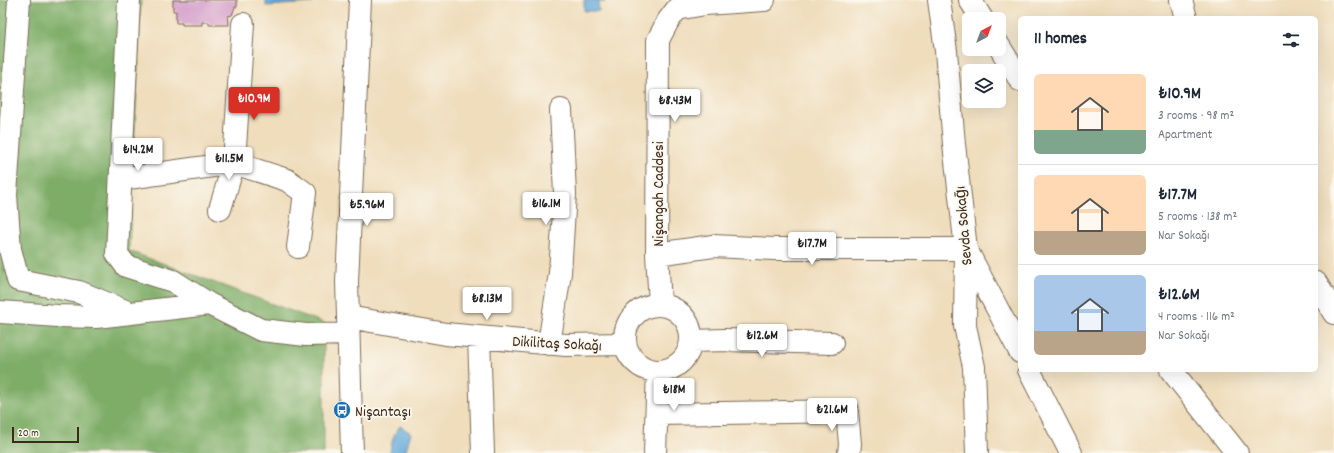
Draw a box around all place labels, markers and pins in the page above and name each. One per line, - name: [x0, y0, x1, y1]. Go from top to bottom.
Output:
- pin: ₺10.9M: [221, 87, 287, 121]
- pin: ₺8.43M: [642, 89, 708, 123]
- pin: ₺14.2M: [105, 138, 171, 172]
- pin: ₺11.5M: [196, 147, 262, 181]
- pin: ₺16.1M: [513, 192, 579, 226]
- pin: ₺5.96M: [334, 193, 400, 227]
- pin: ₺17.7M: [779, 232, 845, 266]
- pin: ₺8.13M: [454, 287, 520, 321]
- pin: ₺12.6M: [729, 324, 795, 358]
- pin: ₺18M: [650, 378, 698, 412]
- pin: ₺21.6M: [799, 398, 865, 432]
- bus stop icon: Nişantaşı: [332, 400, 352, 420]
- place label: Nişantaşı: [355, 401, 411, 424]

